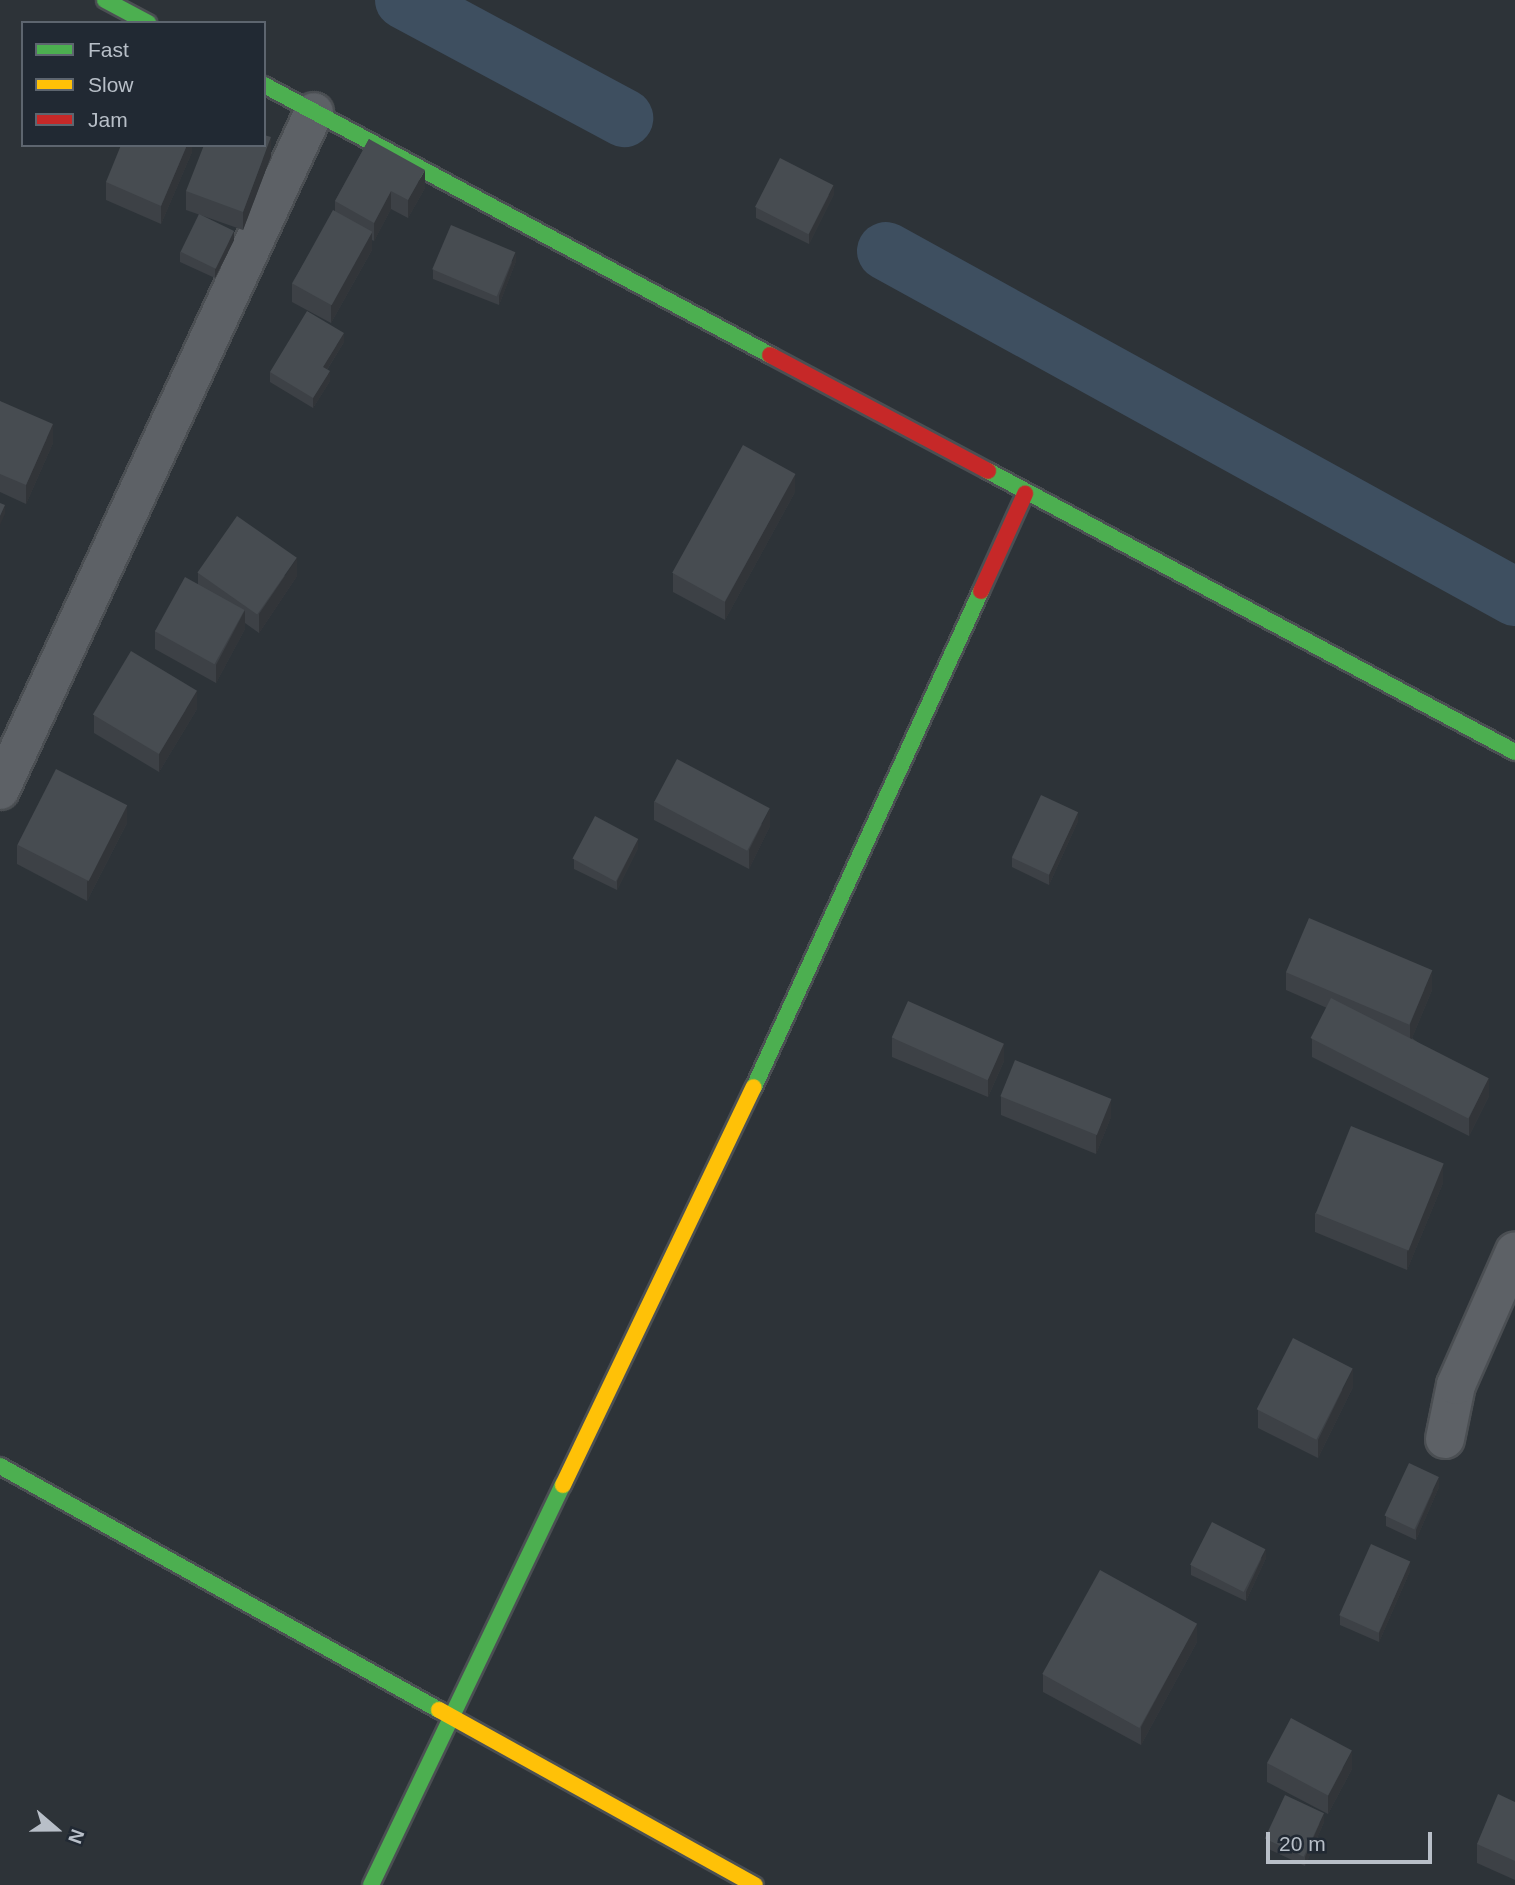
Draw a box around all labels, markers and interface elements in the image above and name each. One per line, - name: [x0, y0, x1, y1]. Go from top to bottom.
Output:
- legend: [21, 21, 266, 147]
- text: Fast: [88, 38, 129, 61]
- text: Slow: [88, 73, 134, 96]
- text: Jam: [88, 108, 128, 131]
- north arrow: [21, 1794, 91, 1864]
- scale bar: [1270, 1818, 1436, 1862]
- text: N: [64, 1826, 88, 1846]
- text: 20 m: [1279, 1832, 1326, 1855]

